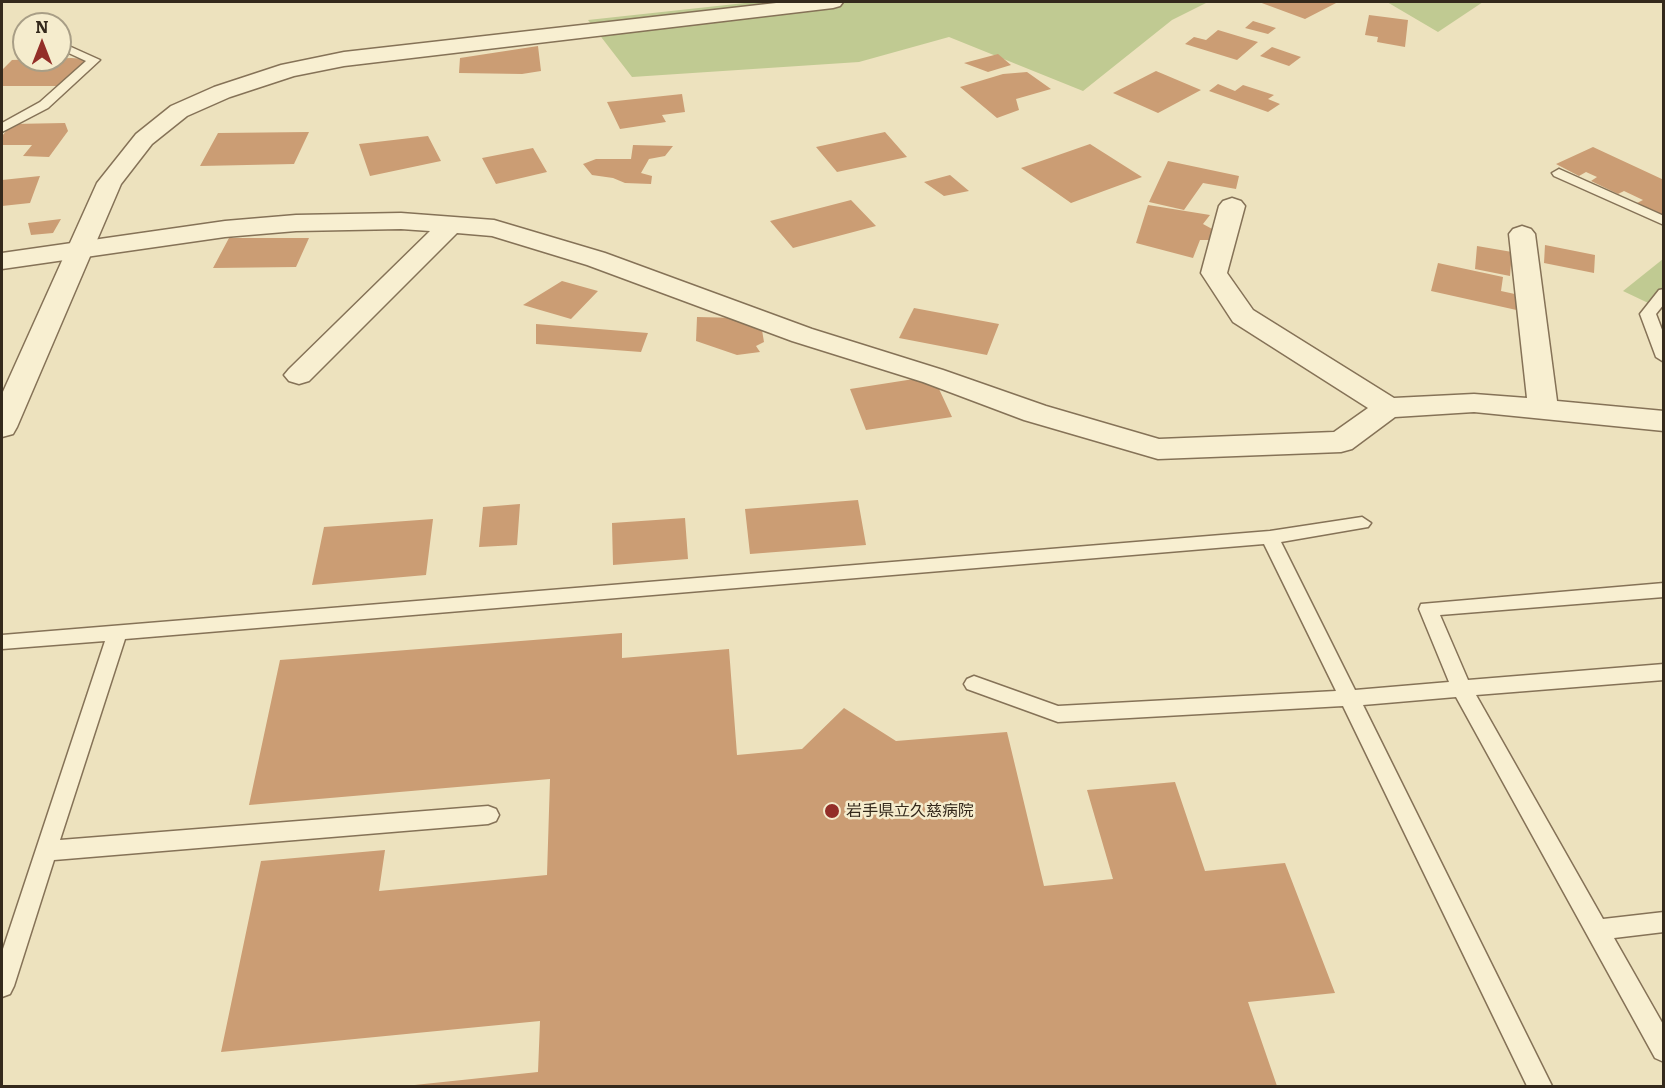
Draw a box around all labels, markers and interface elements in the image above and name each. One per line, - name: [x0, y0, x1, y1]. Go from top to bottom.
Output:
- north arrow: [12, 12, 72, 72]
- text: N: [35, 14, 49, 38]
- place label: 岩手県立久慈病院: [846, 801, 974, 821]
- marker: 岩手県立久慈病院: [823, 802, 841, 820]

